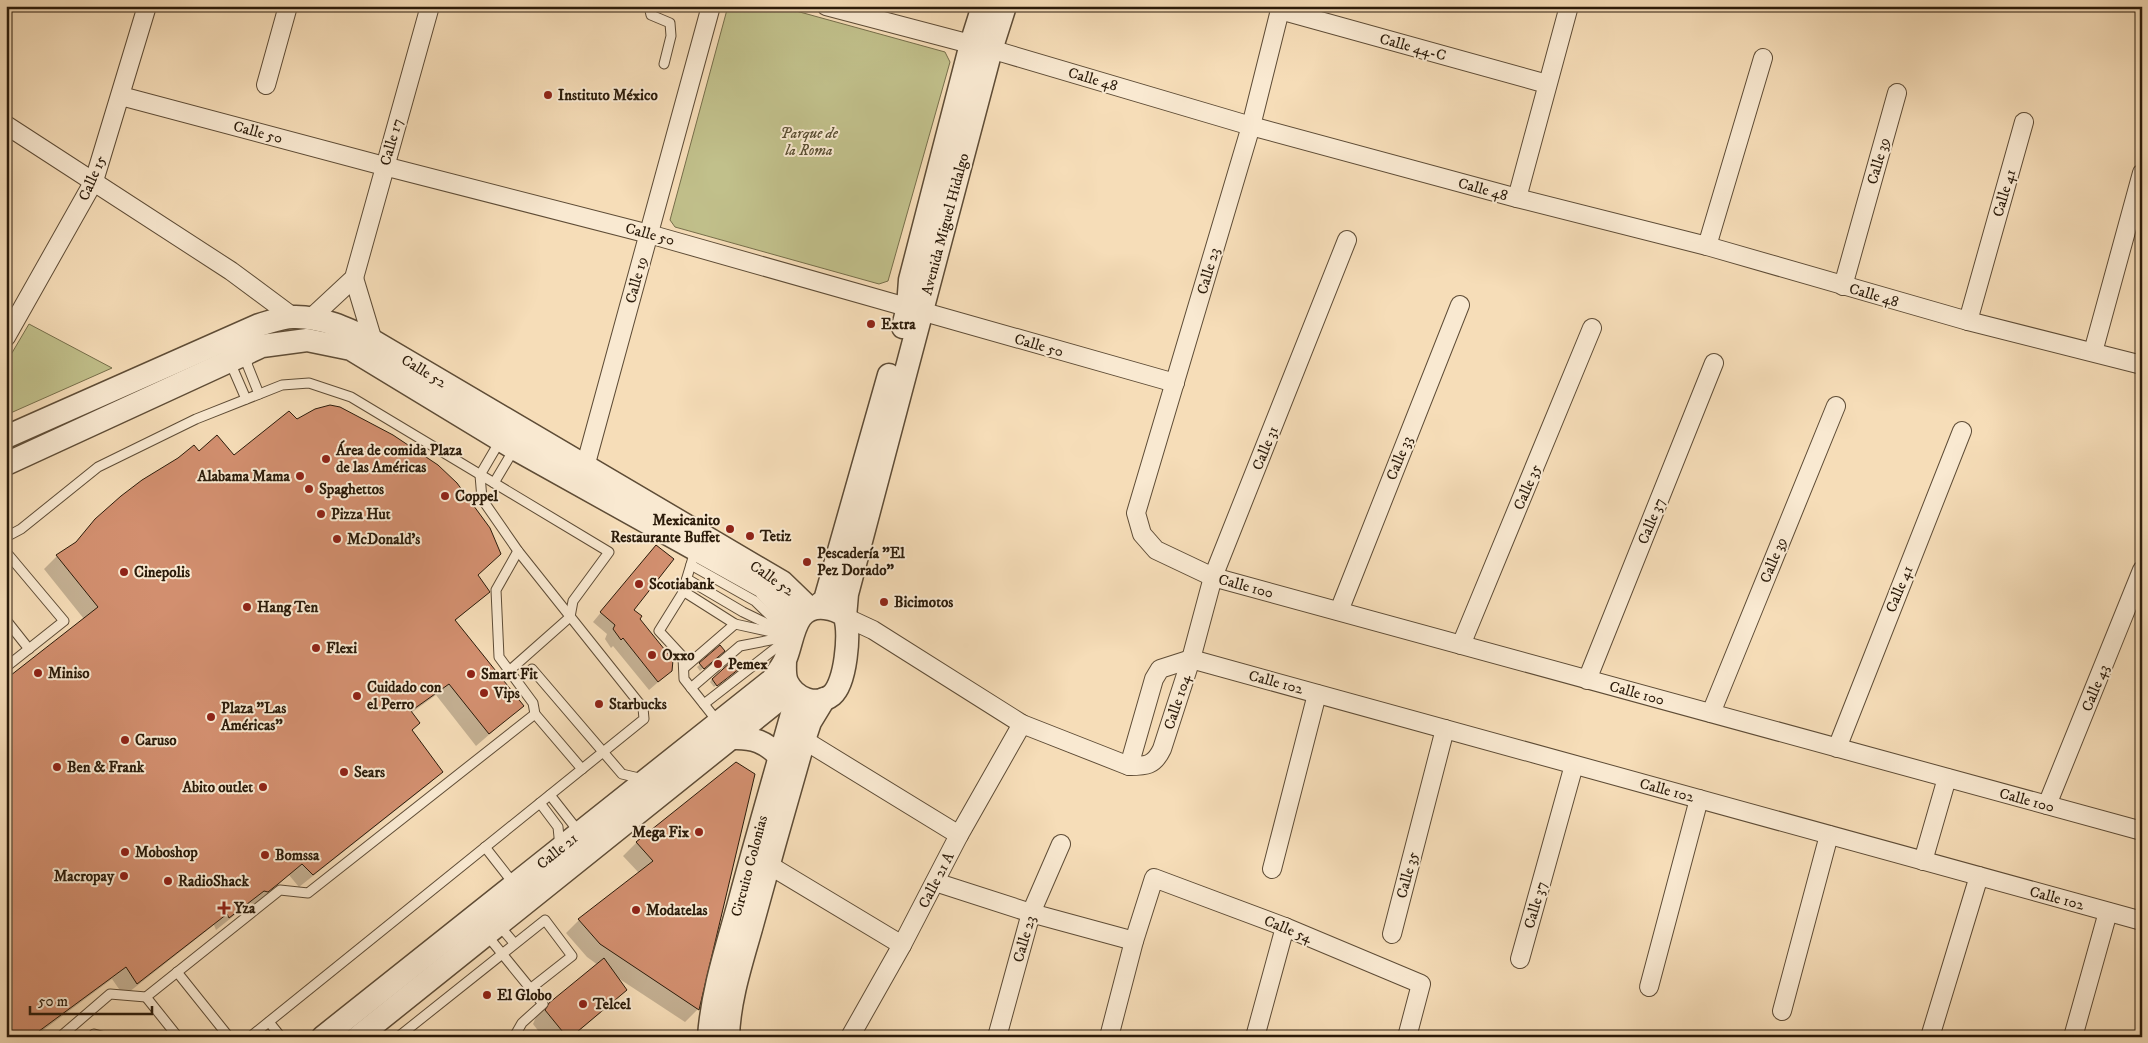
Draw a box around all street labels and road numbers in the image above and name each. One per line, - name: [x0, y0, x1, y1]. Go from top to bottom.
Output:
- street label: Calle 44-C: [1378, 29, 1448, 65]
- street label: Calle 48: [1066, 63, 1120, 96]
- street label: Calle 17: [376, 116, 407, 168]
- street label: Calle 50: [231, 117, 285, 148]
- street label: Calle 39: [1863, 136, 1894, 187]
- street label: Avenida Miguel Hidalgo: [917, 151, 974, 297]
- street label: Calle 15: [74, 152, 111, 204]
- street label: Calle 41: [1989, 167, 2020, 219]
- street label: Calle 48: [1456, 174, 1510, 205]
- street label: Calle 50: [623, 219, 677, 250]
- street label: Calle 23: [1193, 246, 1224, 297]
- street label: Calle 19: [621, 255, 652, 306]
- street label: Calle 48: [1847, 279, 1901, 312]
- street label: Calle 50: [1012, 329, 1066, 362]
- street label: Calle 52: [398, 351, 450, 393]
- street label: Calle 31: [1248, 423, 1283, 473]
- street label: Calle 33: [1382, 433, 1417, 483]
- street label: Calle 35: [1509, 461, 1546, 513]
- street label: Calle 37: [1634, 495, 1669, 547]
- street label: Calle 39: [1756, 534, 1791, 586]
- street label: Calle 52: [746, 556, 798, 601]
- street label: Calle 41: [1882, 563, 1917, 615]
- street label: Calle 100: [1216, 570, 1276, 603]
- street label: Calle 43: [2077, 662, 2113, 714]
- street label: Calle 102: [1247, 666, 1306, 699]
- street label: Calle 104: [1160, 672, 1195, 732]
- street label: Calle 100: [1607, 677, 1667, 710]
- street label: Calle 102: [1638, 774, 1697, 807]
- street label: Calle 100: [1997, 784, 2057, 817]
- street label: Circuito Colonias: [727, 813, 772, 919]
- street label: Calle 21: [533, 829, 582, 874]
- street label: Calle 21 A: [914, 849, 959, 911]
- street label: Calle 35: [1392, 849, 1423, 901]
- street label: Calle 37: [1520, 879, 1551, 931]
- street label: Calle 102: [2028, 882, 2087, 915]
- street label: Calle 54: [1261, 911, 1315, 948]
- street label: Calle 23: [1009, 914, 1040, 965]

